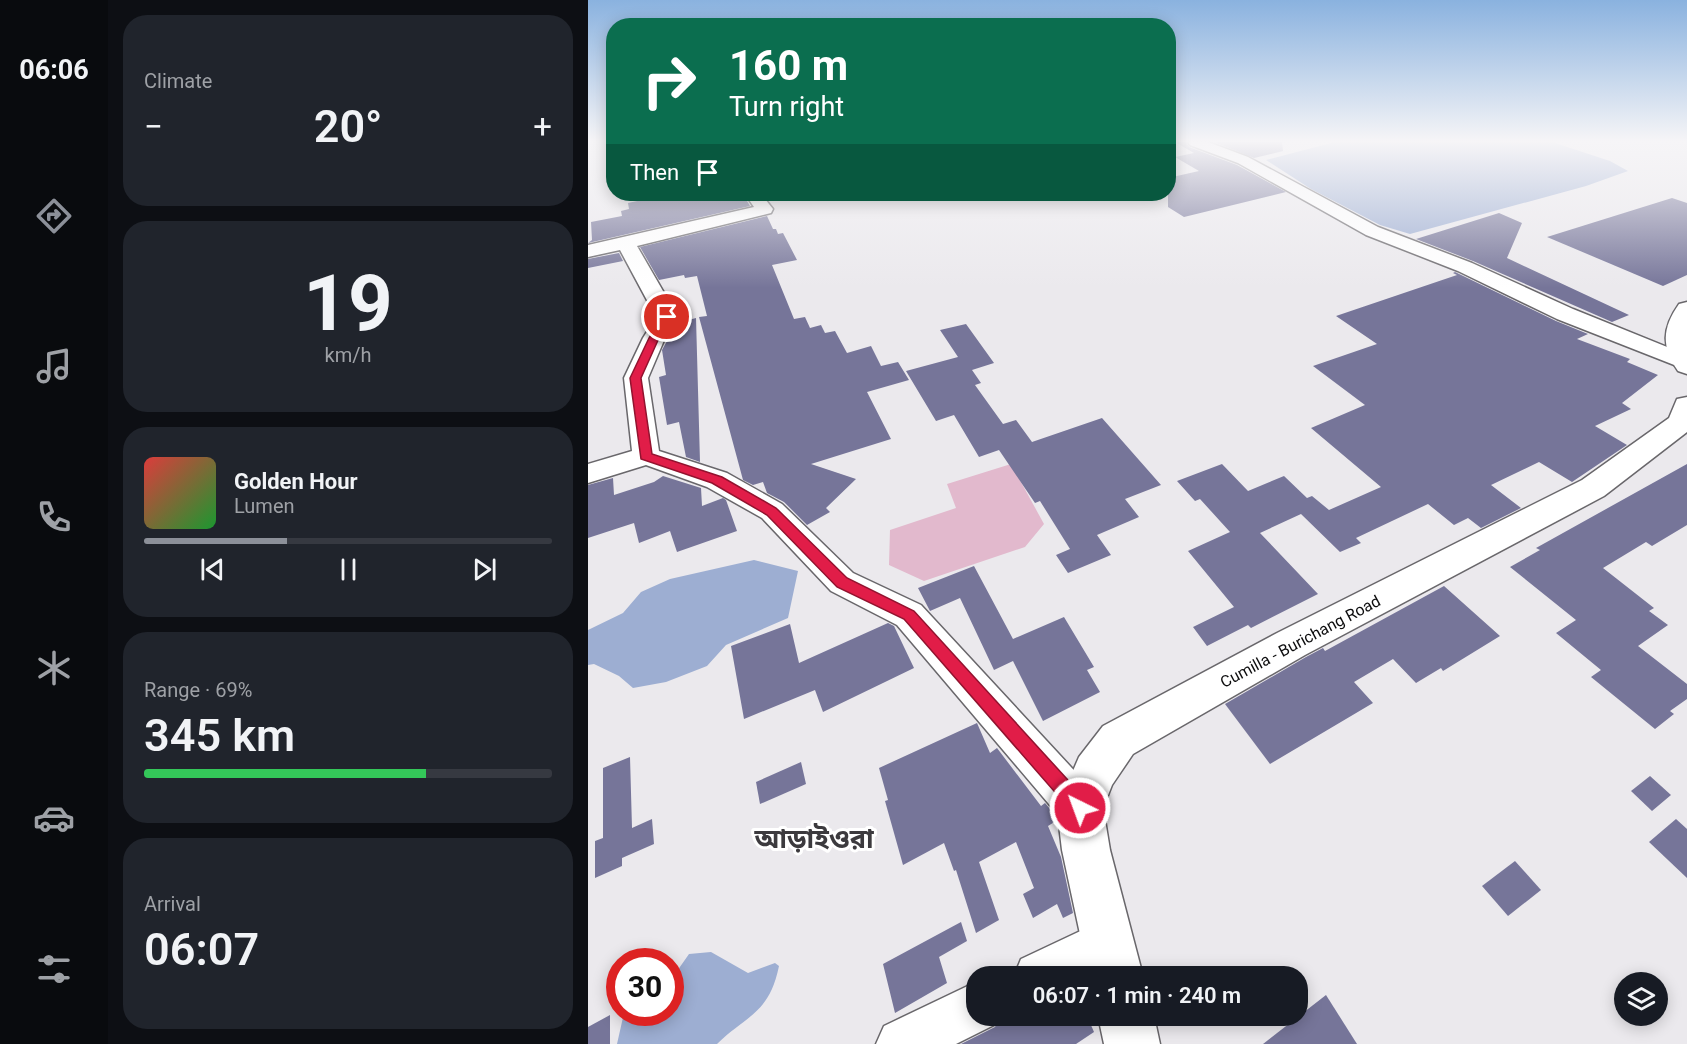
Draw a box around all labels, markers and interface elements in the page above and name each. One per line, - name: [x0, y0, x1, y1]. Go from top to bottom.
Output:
- text: 160 m: [729, 41, 848, 90]
- icon: right: [630, 42, 708, 120]
- text: 06:06: [19, 54, 89, 86]
- text: Climate: [144, 69, 212, 93]
- text: Turn right: [729, 91, 844, 123]
- text: 20°: [314, 100, 382, 153]
- text: −: [144, 107, 163, 146]
- text: +: [533, 107, 552, 146]
- icon: arrive: [691, 156, 724, 189]
- text: Then: [630, 160, 679, 185]
- icon: directions: [33, 195, 75, 237]
- text: 19: [303, 258, 393, 349]
- pin: [641, 291, 692, 342]
- icon: arrive: [650, 300, 683, 333]
- text: km/h: [325, 343, 371, 367]
- icon: music: [33, 345, 75, 387]
- text: Golden Hour: [234, 469, 358, 494]
- text: Lumen: [234, 494, 295, 518]
- icon: phone: [33, 496, 75, 538]
- icon: previous: [196, 553, 229, 586]
- icon: pause: [332, 553, 365, 586]
- icon: next: [468, 553, 501, 586]
- street label: Cumilla - Burichang Road: [1217, 591, 1383, 692]
- icon: climate: [33, 647, 75, 689]
- text: Range · 69%: [144, 678, 252, 702]
- text: 345 km: [144, 709, 295, 762]
- position arrow: [1048, 776, 1112, 840]
- icon: car: [33, 797, 75, 839]
- district label: আড়াইওরা: [753, 823, 874, 855]
- text: Arrival: [144, 892, 201, 916]
- text: 06:07: [144, 923, 259, 976]
- icon: filters: [33, 948, 75, 990]
- speed limit sign: 30: [606, 948, 684, 1026]
- map controls: [1614, 972, 1668, 1026]
- button: layers: [1614, 972, 1668, 1026]
- text: 06:07 · 1 min · 240 m: [1033, 983, 1241, 1008]

